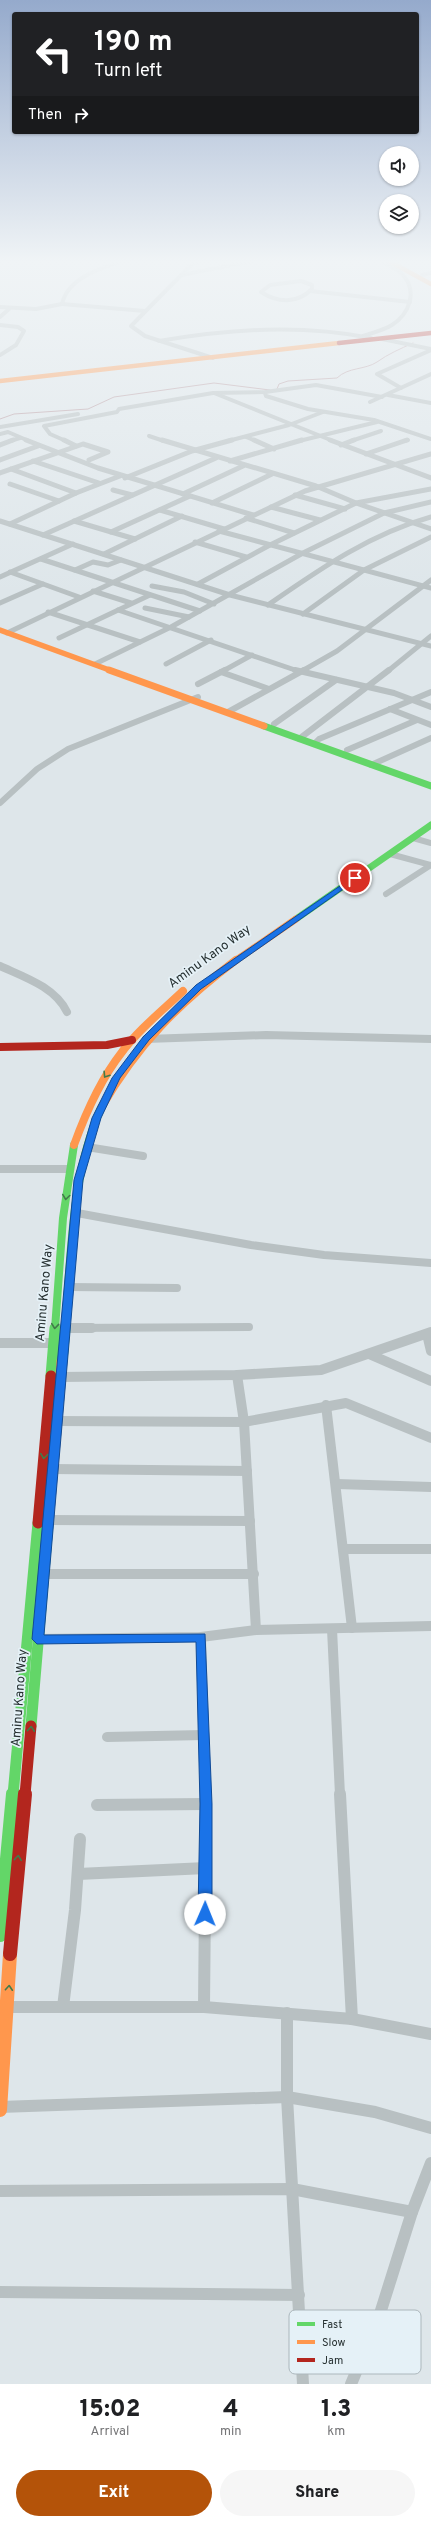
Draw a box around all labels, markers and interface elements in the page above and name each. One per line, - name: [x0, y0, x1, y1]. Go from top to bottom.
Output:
- text: 190 m: [94, 25, 172, 61]
- icon: left: [28, 28, 80, 80]
- text: Turn left: [94, 60, 162, 83]
- icon: right: [70, 104, 92, 126]
- text: Then: [28, 106, 62, 125]
- map controls: [379, 146, 419, 234]
- button: sound: [379, 146, 419, 186]
- button: layers: [379, 194, 419, 234]
- pin: [338, 861, 372, 895]
- icon: arrive: [344, 867, 366, 889]
- street label: Aminu Kano Way: [166, 922, 254, 992]
- one-way arrow: [103, 1071, 111, 1078]
- one-way arrow: [62, 1194, 71, 1200]
- street label: Aminu Kano Way: [33, 1243, 57, 1343]
- one-way arrow: [51, 1323, 60, 1329]
- one-way arrow: [40, 1453, 49, 1459]
- street label: Aminu Kano Way: [9, 1648, 31, 1747]
- one-way arrow: [26, 1726, 35, 1732]
- one-way arrow: [13, 1855, 22, 1861]
- position arrow: [184, 1893, 226, 1935]
- one-way arrow: [4, 1985, 13, 1991]
- legend: [289, 2310, 421, 2374]
- text: Fast: [322, 2318, 342, 2332]
- text: Slow: [322, 2336, 345, 2350]
- text: Jam: [322, 2354, 343, 2368]
- text: 15:02: [80, 2395, 140, 2425]
- text: 4: [223, 2395, 239, 2425]
- text: 1.3: [321, 2395, 351, 2425]
- text: Arrival: [91, 2424, 129, 2440]
- text: min: [220, 2424, 242, 2440]
- text: km: [327, 2424, 345, 2440]
- button: Exit: [16, 2470, 212, 2516]
- button: Share: [220, 2470, 415, 2516]

